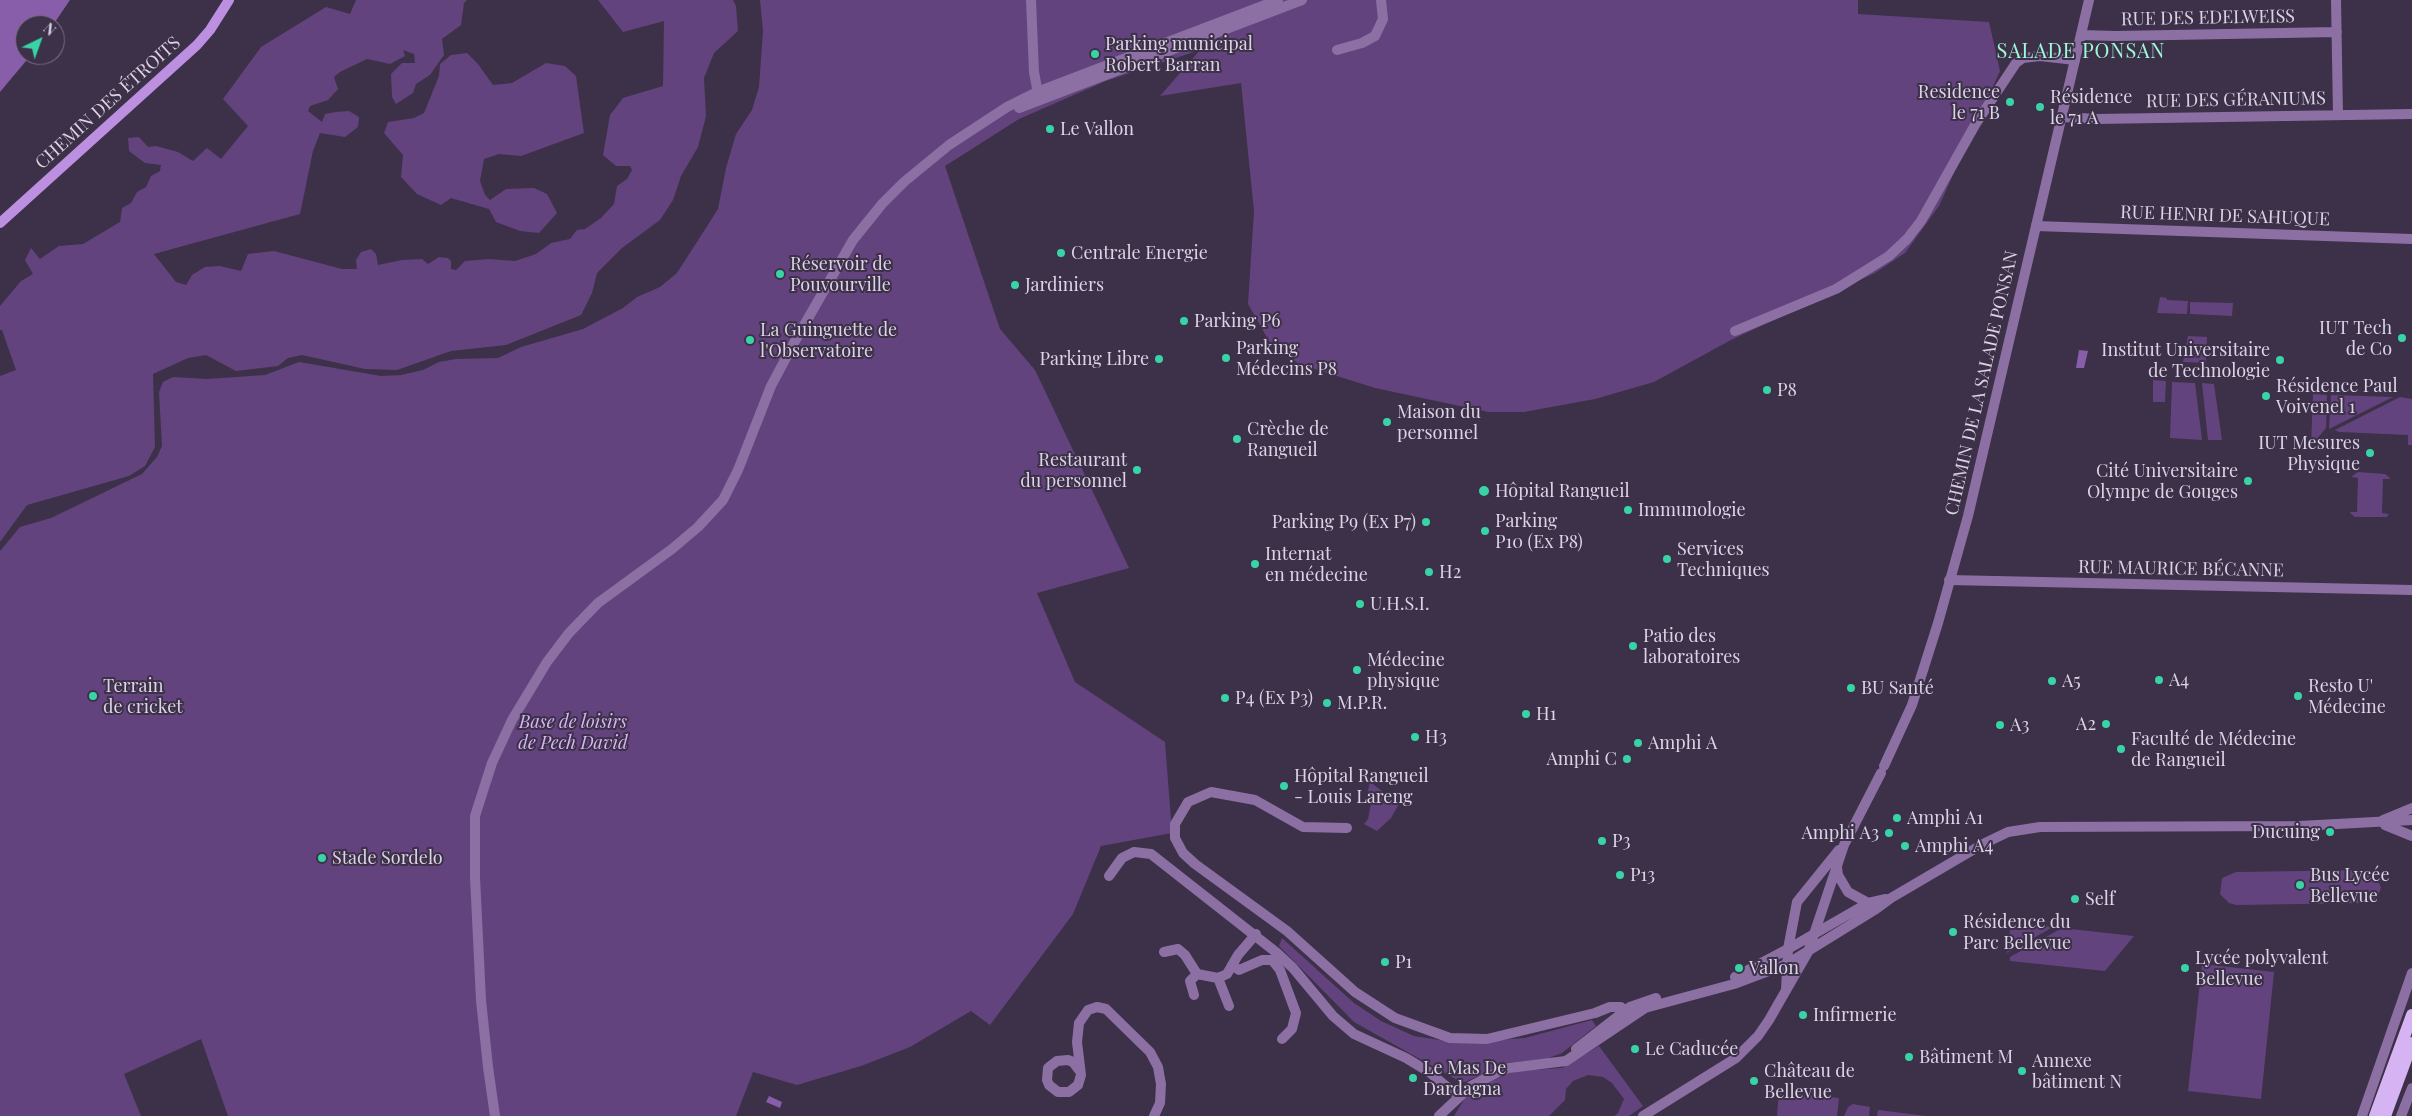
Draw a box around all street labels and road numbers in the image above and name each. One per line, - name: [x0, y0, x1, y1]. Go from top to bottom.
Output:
- street label: RUE DES EDELWEISS: [2121, 6, 2295, 30]
- street label: CHEMIN DES ÉTROITS: [31, 32, 185, 174]
- street label: RUE DES GÉRANIUMS: [2146, 88, 2326, 112]
- street label: RUE HENRI DE SAHUQUE: [2120, 202, 2330, 230]
- street label: CHEMIN DE LA SALADE PONSAN: [1941, 249, 2023, 517]
- street label: RUE MAURICE BÉCANNE: [2078, 556, 2284, 582]

